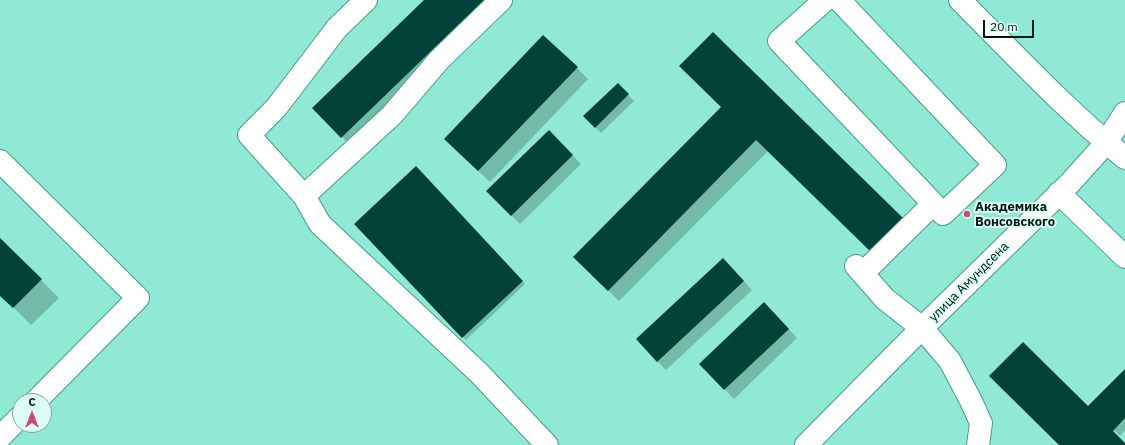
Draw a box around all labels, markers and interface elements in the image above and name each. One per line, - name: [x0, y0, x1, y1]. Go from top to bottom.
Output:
- scale bar: [985, 12, 1036, 38]
- text: 20 m: [990, 19, 1018, 34]
- place label: Академика Вонсовского: [975, 199, 1055, 230]
- marker: Академика Вонсовского: [962, 209, 972, 219]
- street label: улица Амундсена: [926, 239, 1012, 325]
- north arrow: [12, 393, 52, 433]
- text: С: [28, 395, 36, 409]

